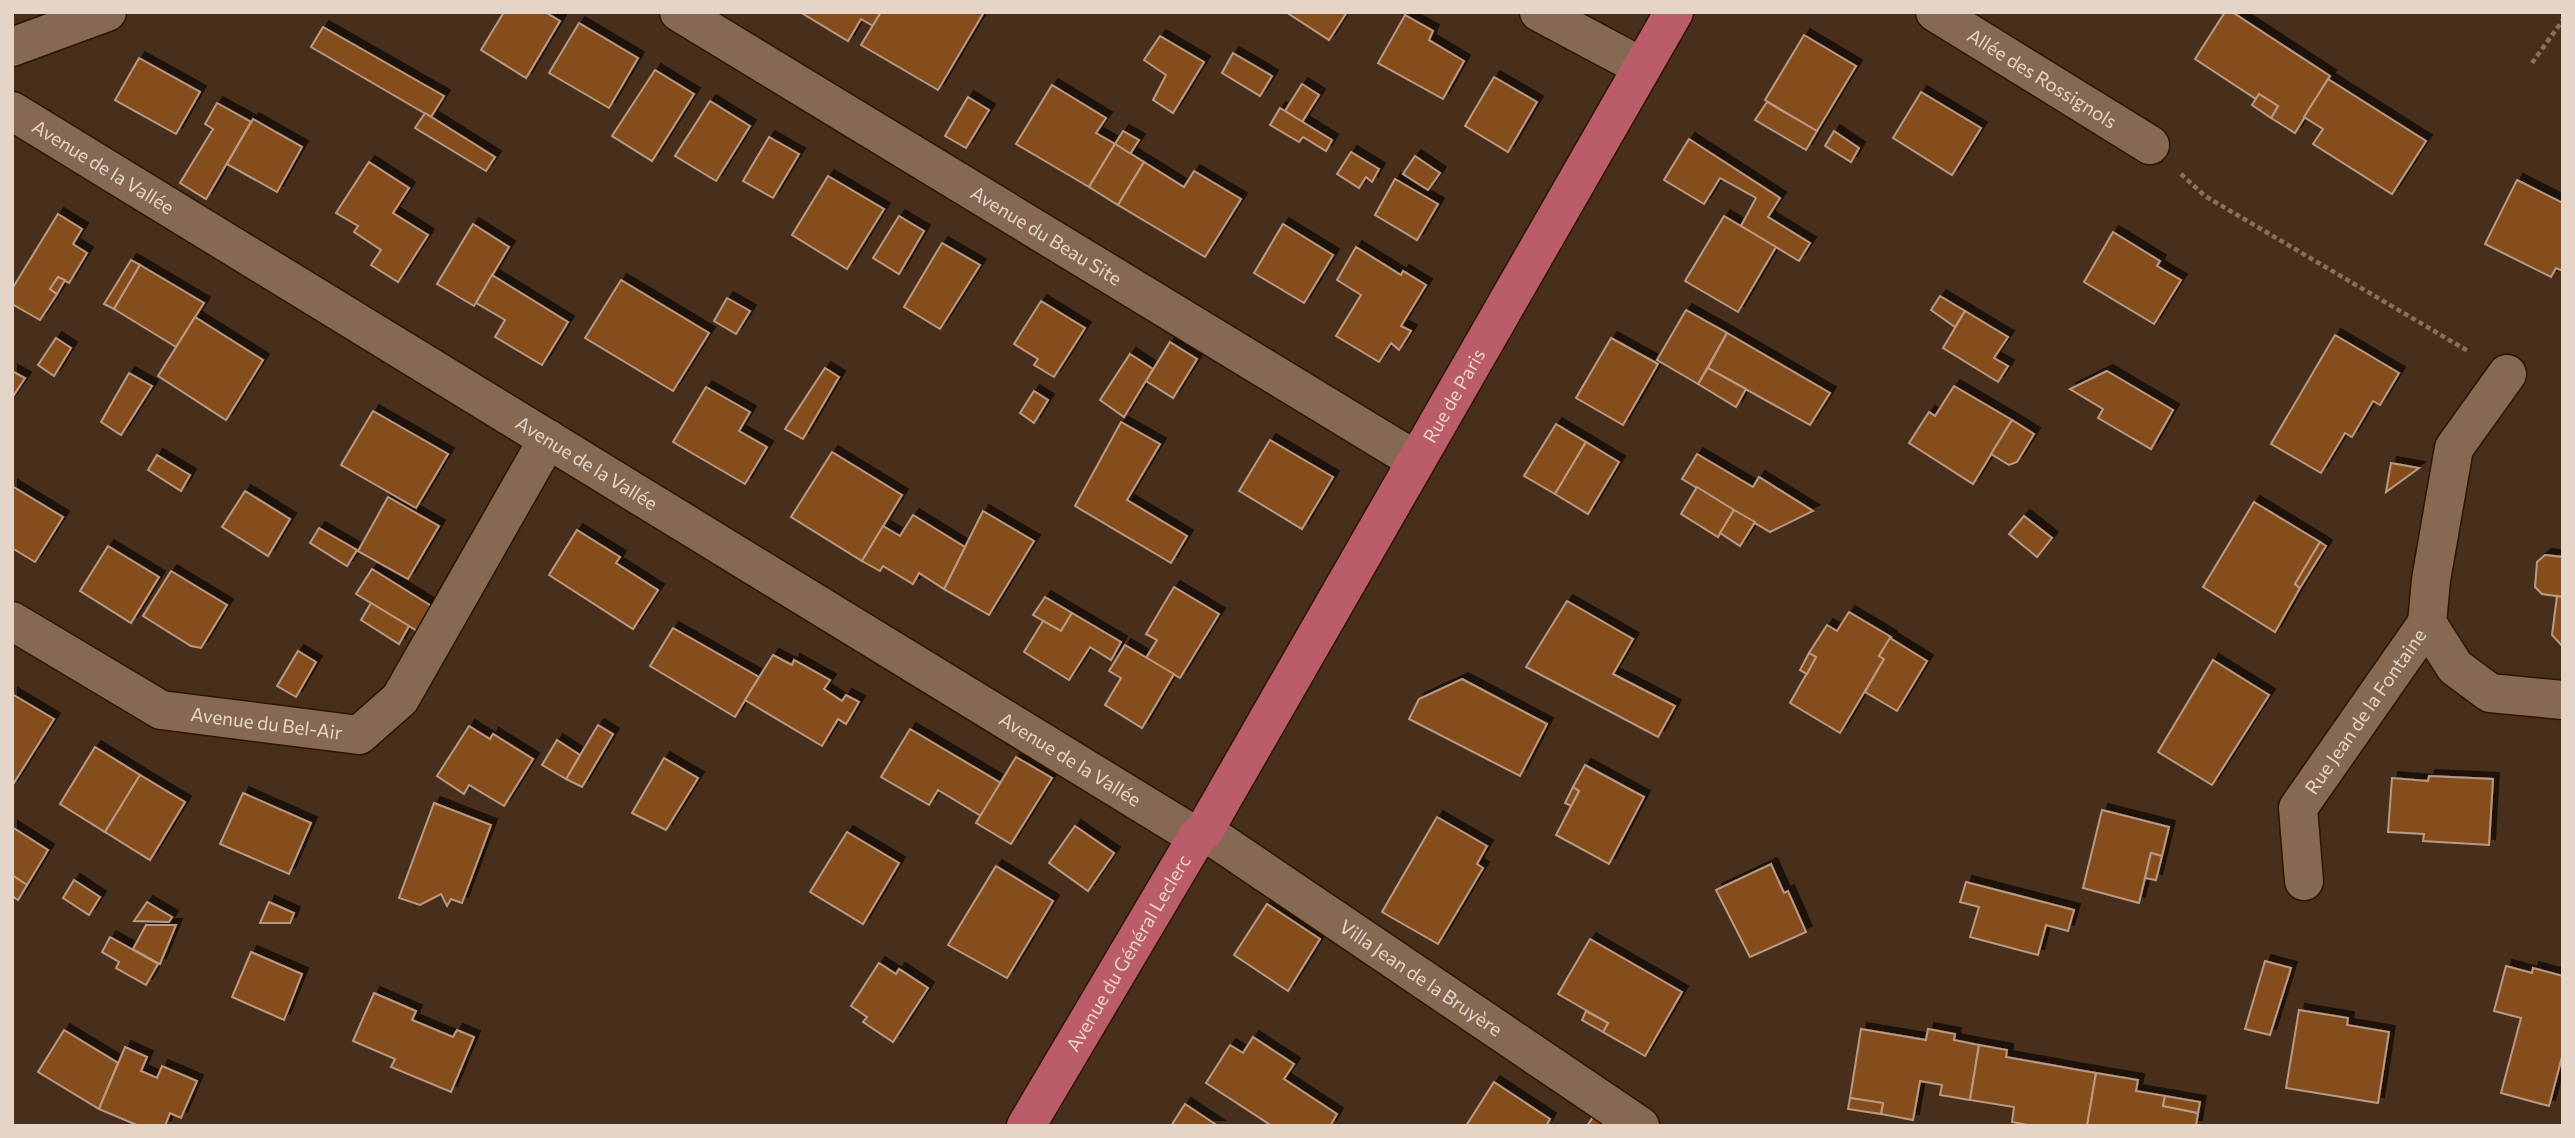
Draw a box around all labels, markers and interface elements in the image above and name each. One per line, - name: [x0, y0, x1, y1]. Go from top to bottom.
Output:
- street label: Allée des Rossignols: [1964, 23, 2121, 133]
- street label: Avenue de la Vallée: [29, 114, 178, 219]
- street label: Avenue du Beau Site: [967, 180, 1126, 290]
- street label: Rue de Paris: [1417, 344, 1489, 446]
- street label: Avenue de la Vallée: [512, 411, 662, 515]
- street label: Rue Jean de la Fontaine: [2299, 624, 2431, 798]
- street label: Avenue du Bel-Air: [189, 702, 344, 744]
- street label: Avenue de la Vallée: [995, 707, 1145, 811]
- street label: Avenue du Général Leclerc: [1061, 850, 1195, 1055]
- street label: Villa Jean de la Bruyère: [1335, 914, 1507, 1041]

